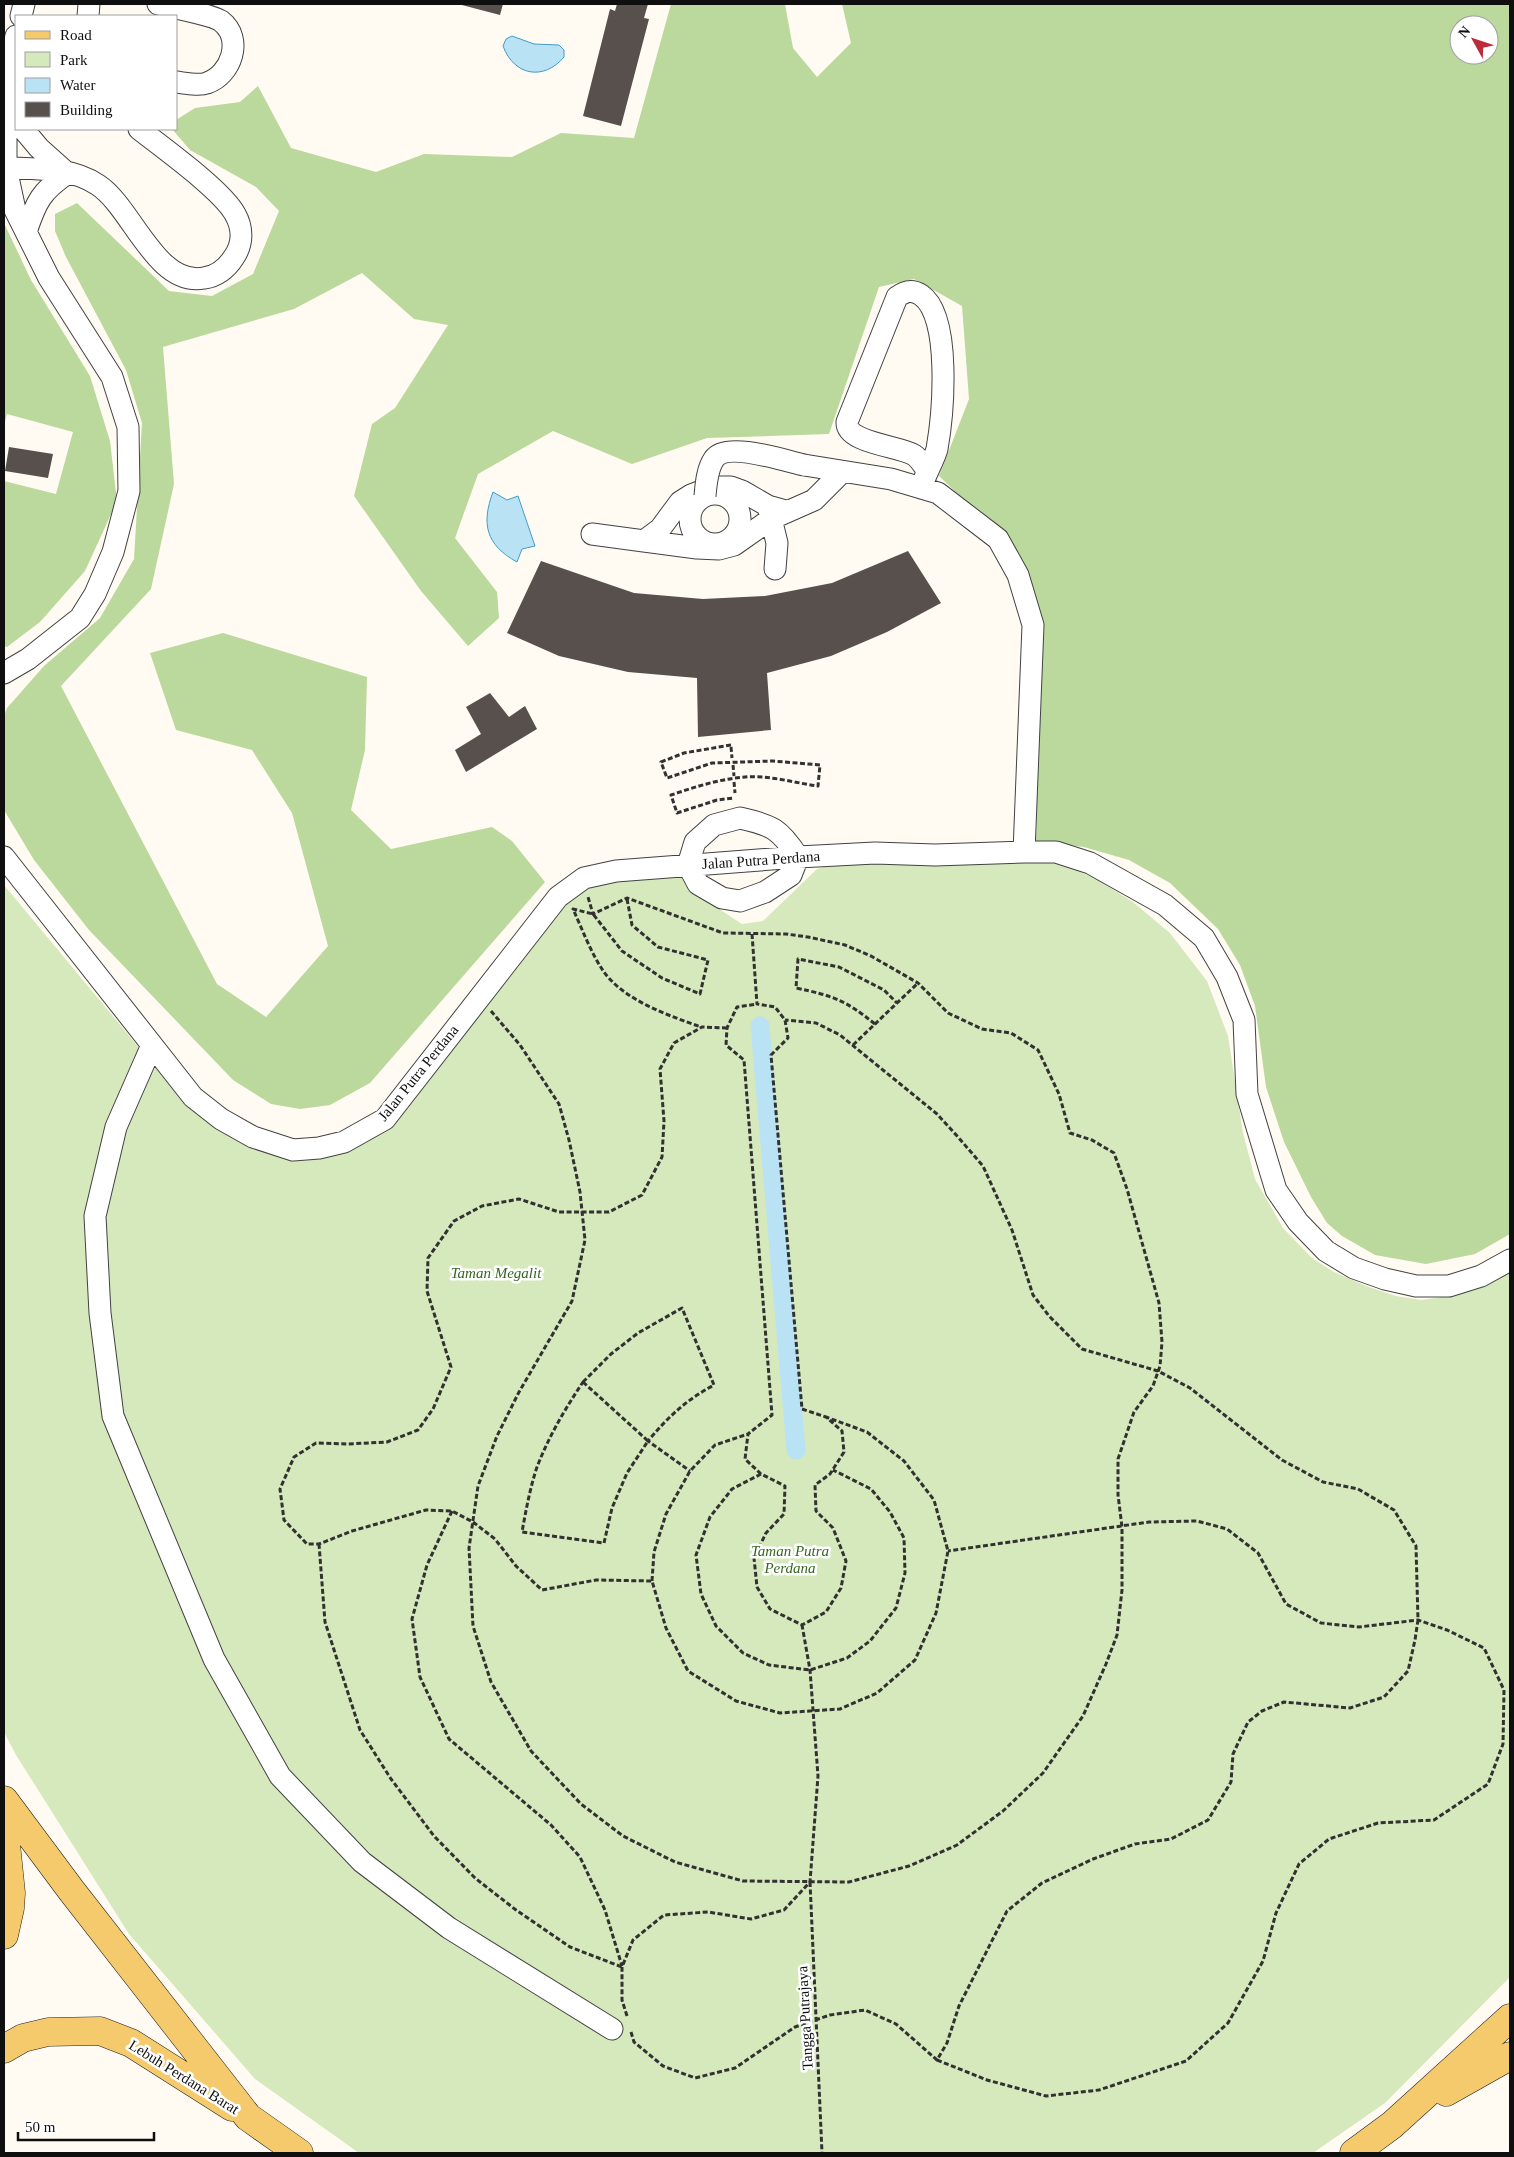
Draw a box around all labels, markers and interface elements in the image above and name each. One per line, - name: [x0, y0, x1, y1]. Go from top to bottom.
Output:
- legend: [15, 15, 178, 130]
- north arrow: [1449, 15, 1499, 65]
- text: N: [1455, 23, 1473, 41]
- text: Road: [60, 27, 92, 43]
- text: Park: [60, 52, 88, 68]
- text: Water: [60, 77, 95, 93]
- text: Building: [60, 102, 113, 118]
- street label: Jalan Putra Perdana: [701, 848, 821, 872]
- street label: Jalan Putra Perdana: [375, 1022, 462, 1124]
- park label: Taman Megalit: [451, 1265, 542, 1281]
- park label: Taman Putra Perdana: [751, 1543, 829, 1576]
- street label: Tangga Putrajaya: [794, 1965, 816, 2071]
- street label: Lebuh Perdana Barat: [126, 2037, 243, 2118]
- scale bar: [18, 2110, 154, 2142]
- text: 50 m: [25, 2119, 56, 2135]

